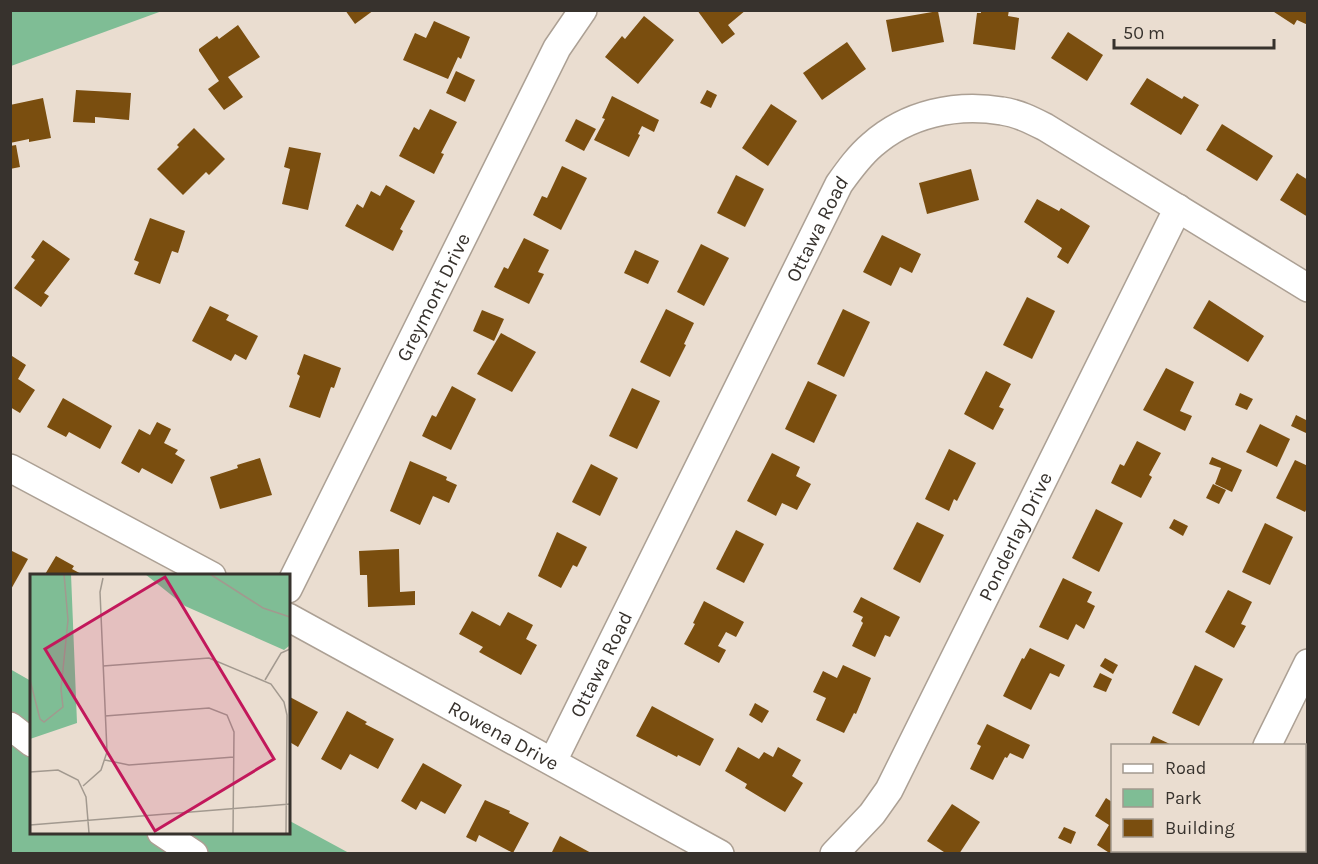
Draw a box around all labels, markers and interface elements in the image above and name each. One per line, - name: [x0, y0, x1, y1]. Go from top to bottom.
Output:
- scale bar: [1114, 12, 1274, 50]
- text: 50 m: [1123, 22, 1165, 44]
- street label: Ottawa Road: [781, 171, 853, 286]
- street label: Greymont Drive: [392, 229, 475, 365]
- street label: Ponderlay Drive: [973, 468, 1057, 604]
- inset map: [30, 574, 290, 834]
- street label: Ottawa Road: [565, 607, 637, 721]
- street label: Rowena Drive: [444, 696, 563, 775]
- legend: [1111, 744, 1306, 852]
- text: Road: [1165, 757, 1206, 779]
- text: Park: [1165, 787, 1202, 809]
- text: Building: [1165, 817, 1235, 839]

